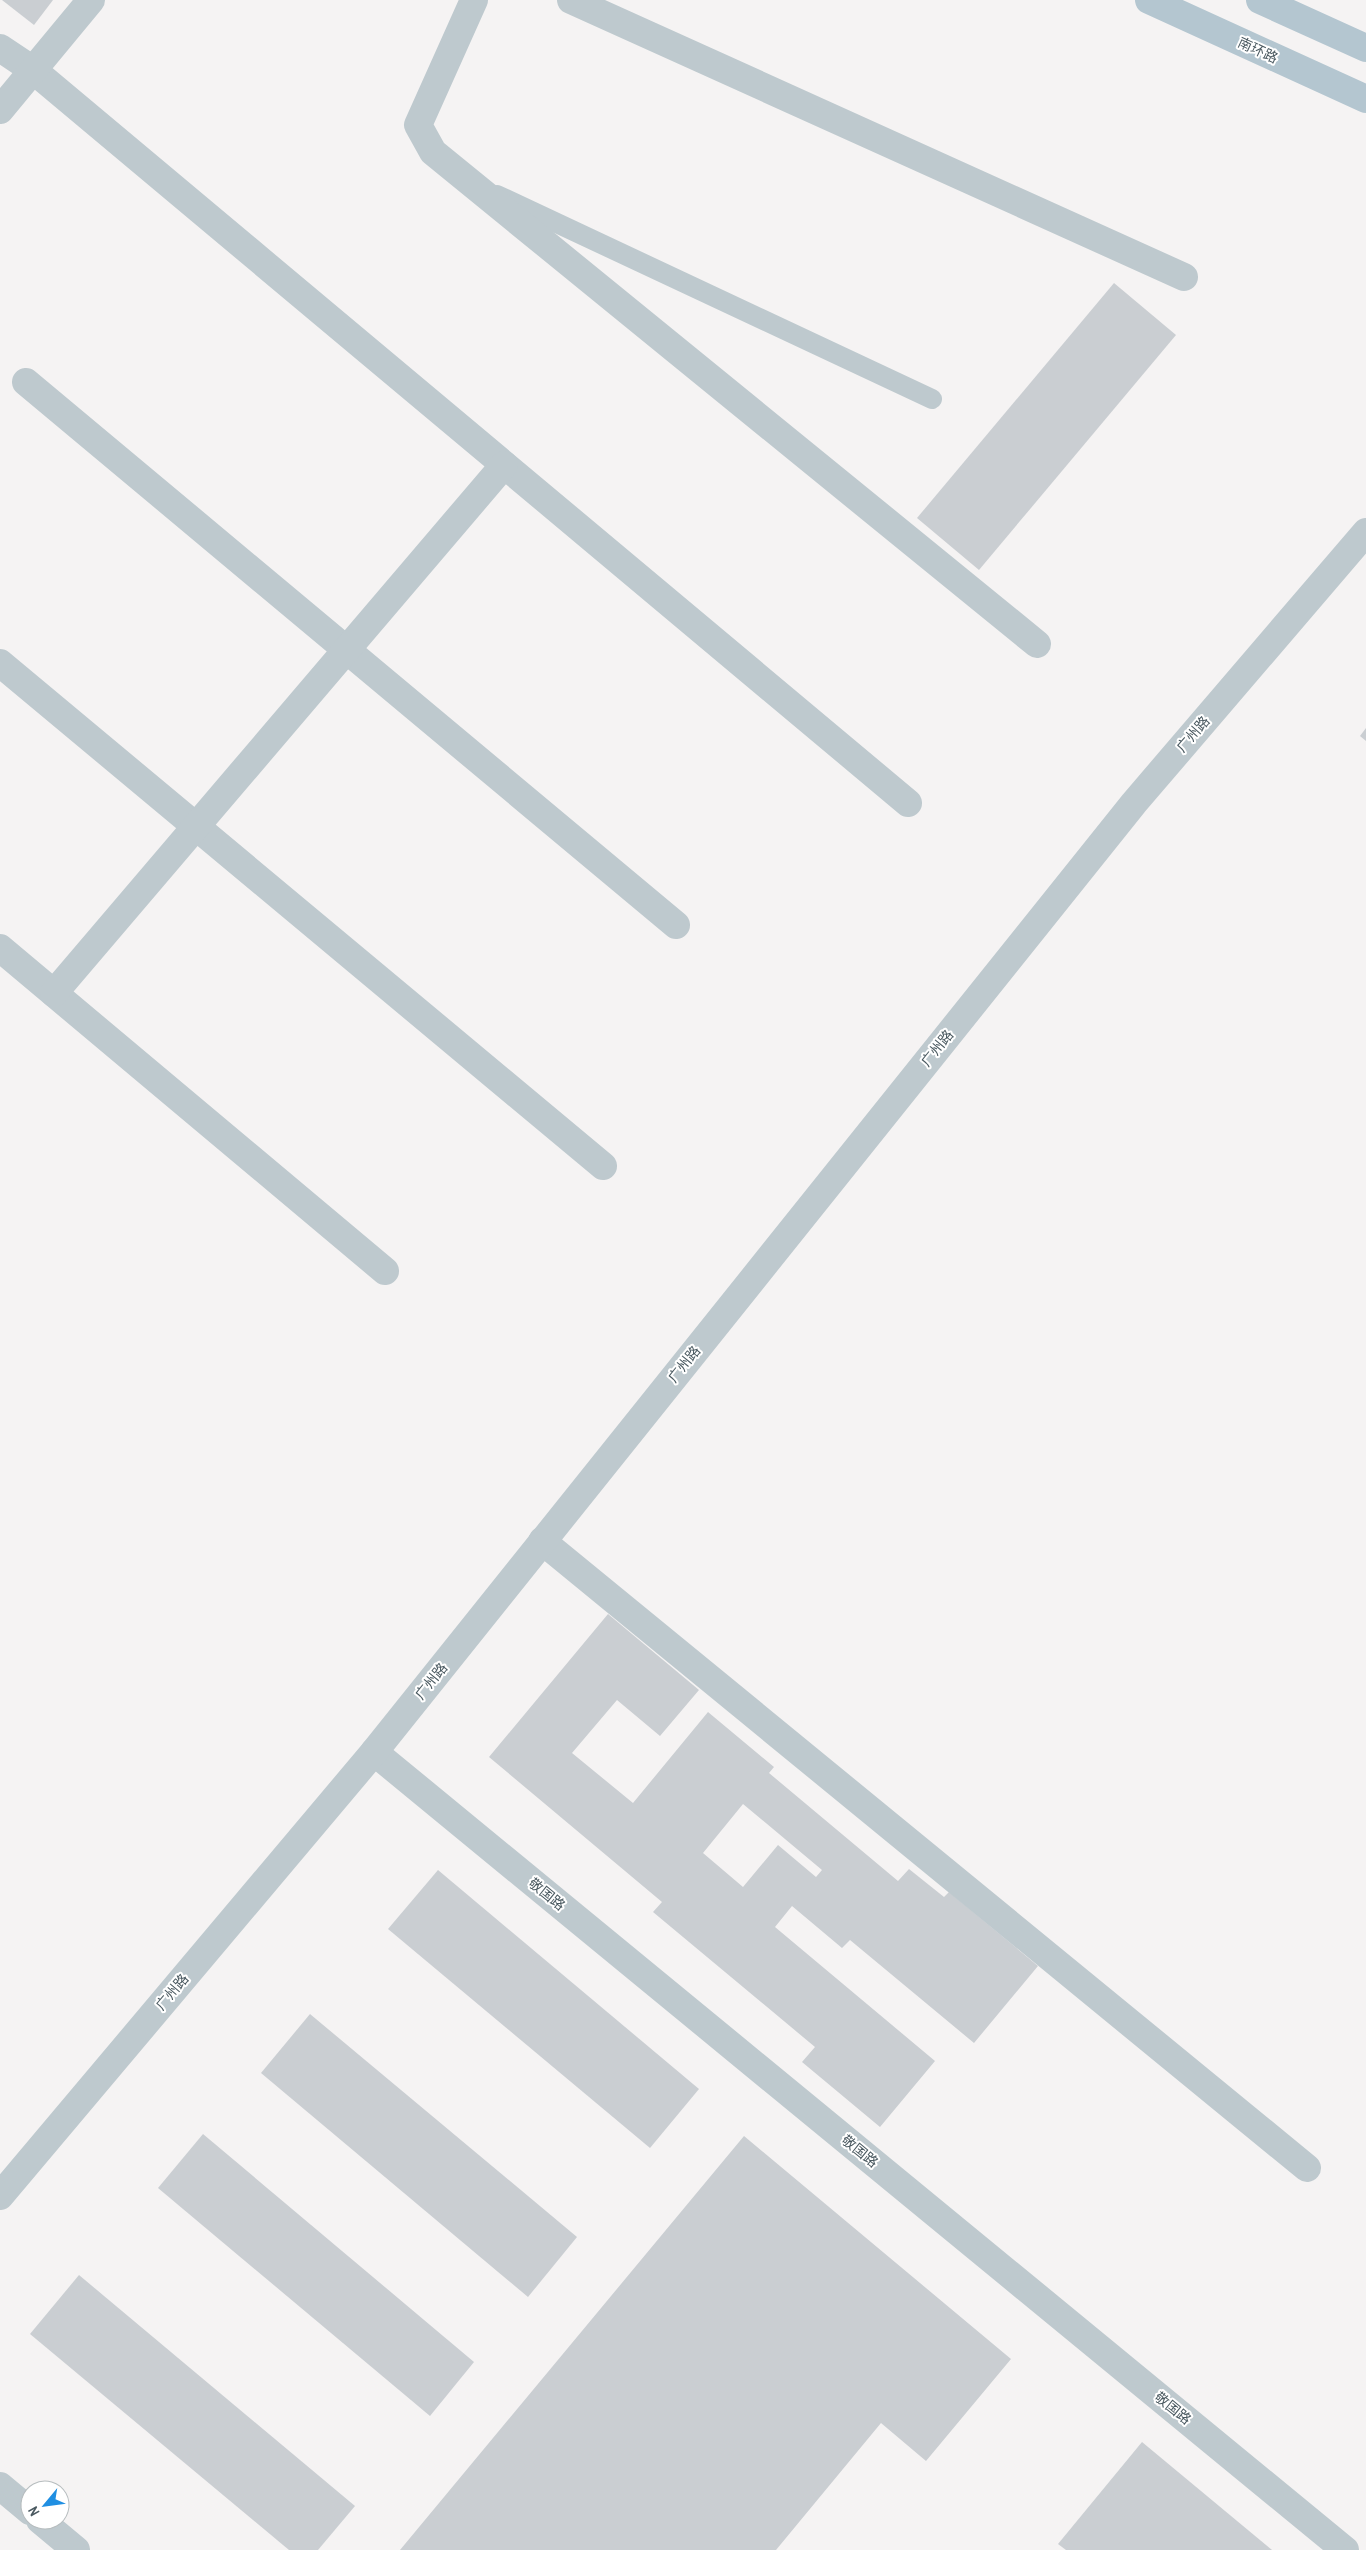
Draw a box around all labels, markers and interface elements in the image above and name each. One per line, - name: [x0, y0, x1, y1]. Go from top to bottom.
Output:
- street label: 南环路: [1235, 33, 1281, 67]
- street label: 广州路: [1172, 712, 1214, 756]
- street label: 广州路: [917, 1026, 957, 1070]
- street label: 广州路: [664, 1342, 704, 1386]
- street label: 广州路: [411, 1659, 451, 1703]
- street label: 敬国路: [525, 1874, 569, 1914]
- street label: 广州路: [152, 1970, 192, 2014]
- street label: 敬国路: [838, 2131, 882, 2171]
- street label: 敬国路: [1151, 2388, 1195, 2428]
- north arrow: [20, 2480, 70, 2530]
- text: N: [24, 2503, 44, 2519]

